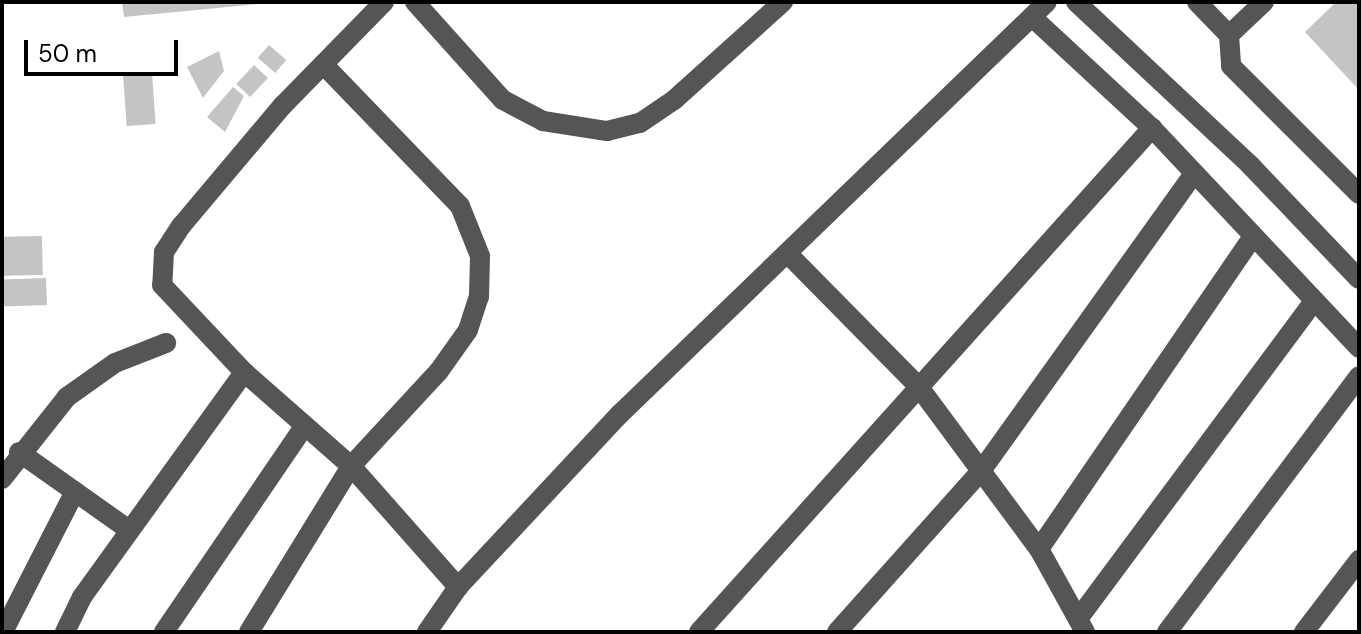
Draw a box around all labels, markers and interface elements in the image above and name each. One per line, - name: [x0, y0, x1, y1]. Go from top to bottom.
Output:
- scale bar: [28, 24, 182, 74]
- text: 50 m: [38, 38, 97, 69]

